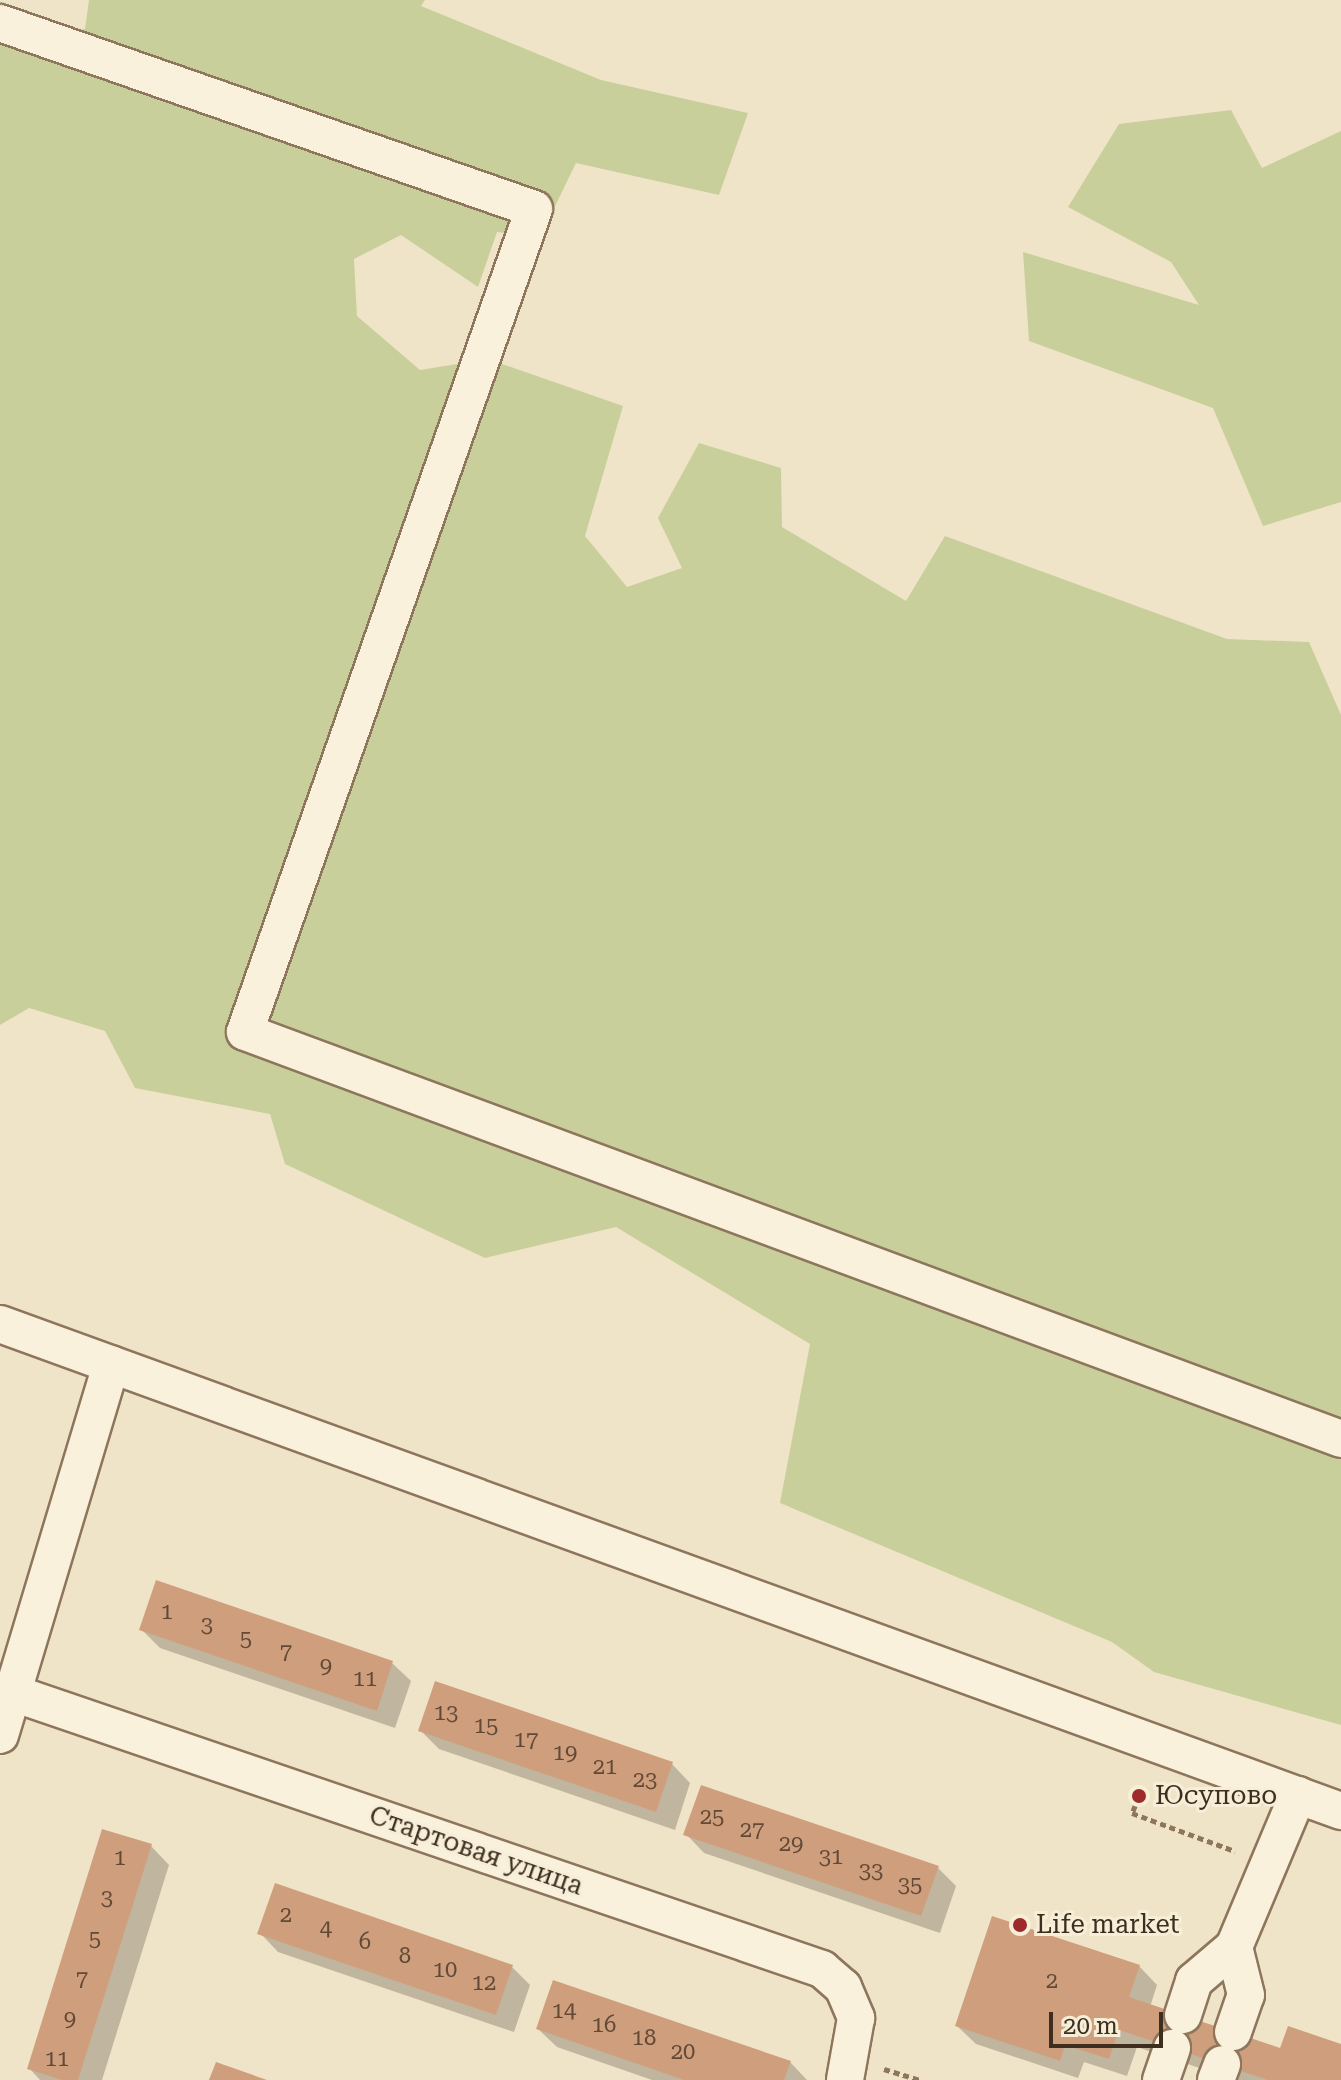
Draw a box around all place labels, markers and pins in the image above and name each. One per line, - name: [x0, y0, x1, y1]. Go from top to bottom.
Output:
- place label: Юсупово: [1155, 1780, 1277, 1812]
- marker: Юсупово: [1130, 1787, 1148, 1805]
- place label: Life market: [1036, 1909, 1179, 1941]
- marker: Life market: [1011, 1916, 1029, 1934]

